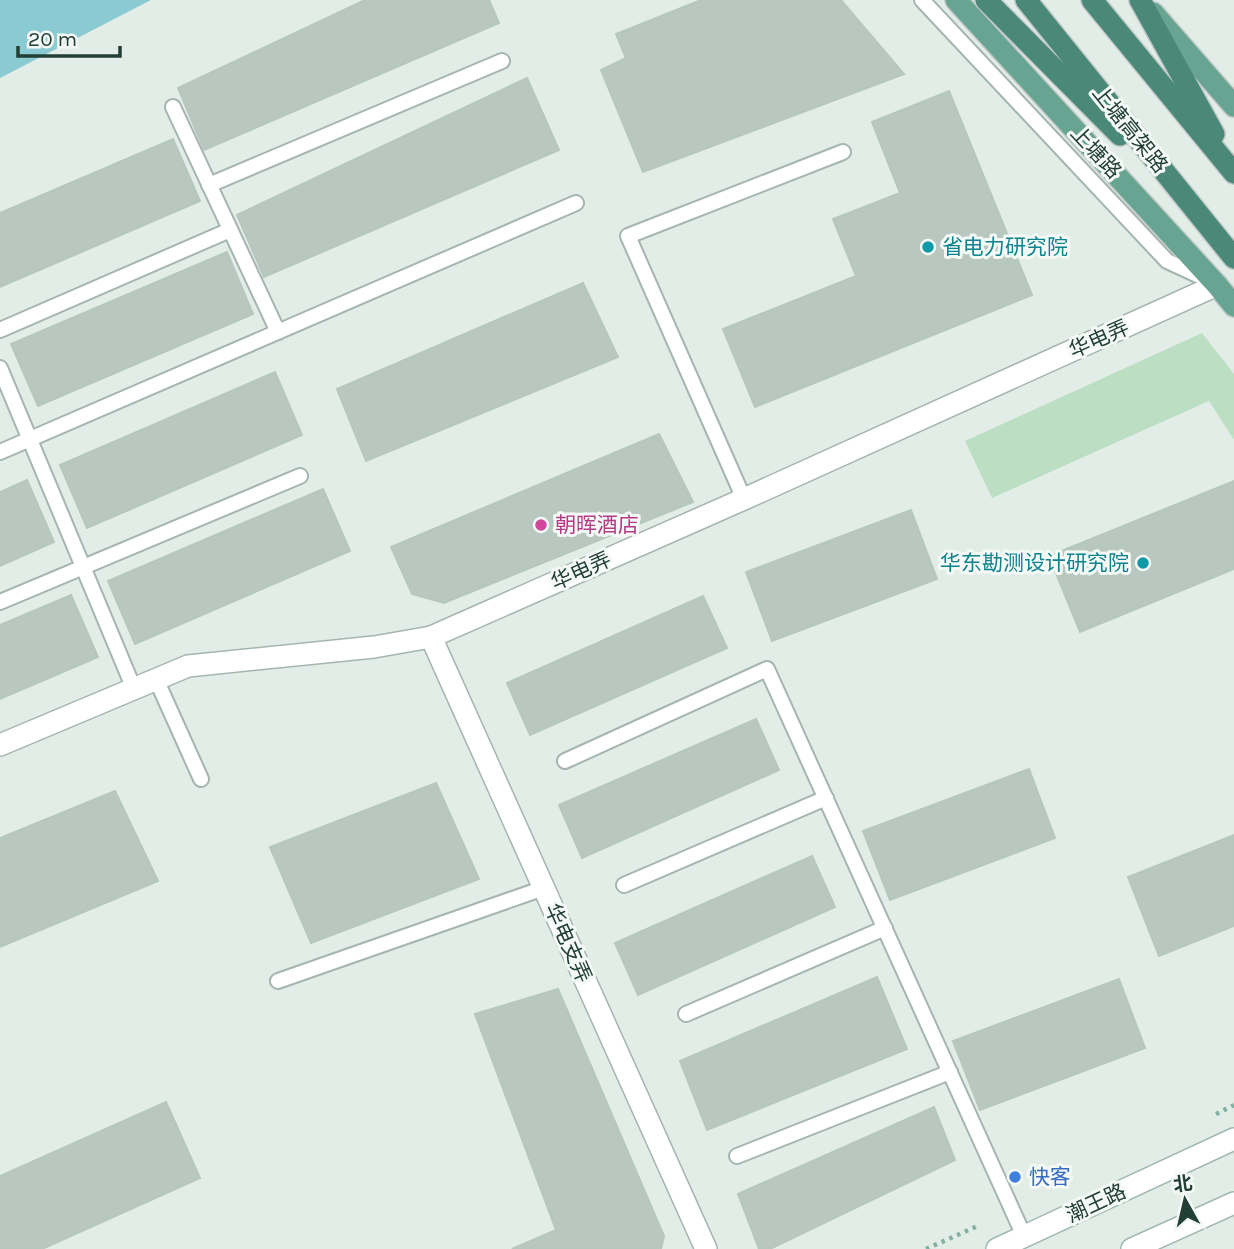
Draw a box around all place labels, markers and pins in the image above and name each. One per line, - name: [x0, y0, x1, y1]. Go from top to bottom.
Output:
- place label: 省电力研究院: [942, 235, 1068, 259]
- marker: 省电力研究院: [920, 239, 936, 255]
- place label: 朝晖酒店: [555, 513, 639, 537]
- marker: 朝晖酒店: [533, 517, 549, 533]
- place label: 华东勘测设计研究院: [940, 551, 1129, 575]
- marker: 华东勘测设计研究院: [1135, 555, 1151, 571]
- place label: 快客: [1029, 1165, 1071, 1189]
- marker: 快客: [1007, 1169, 1023, 1185]

